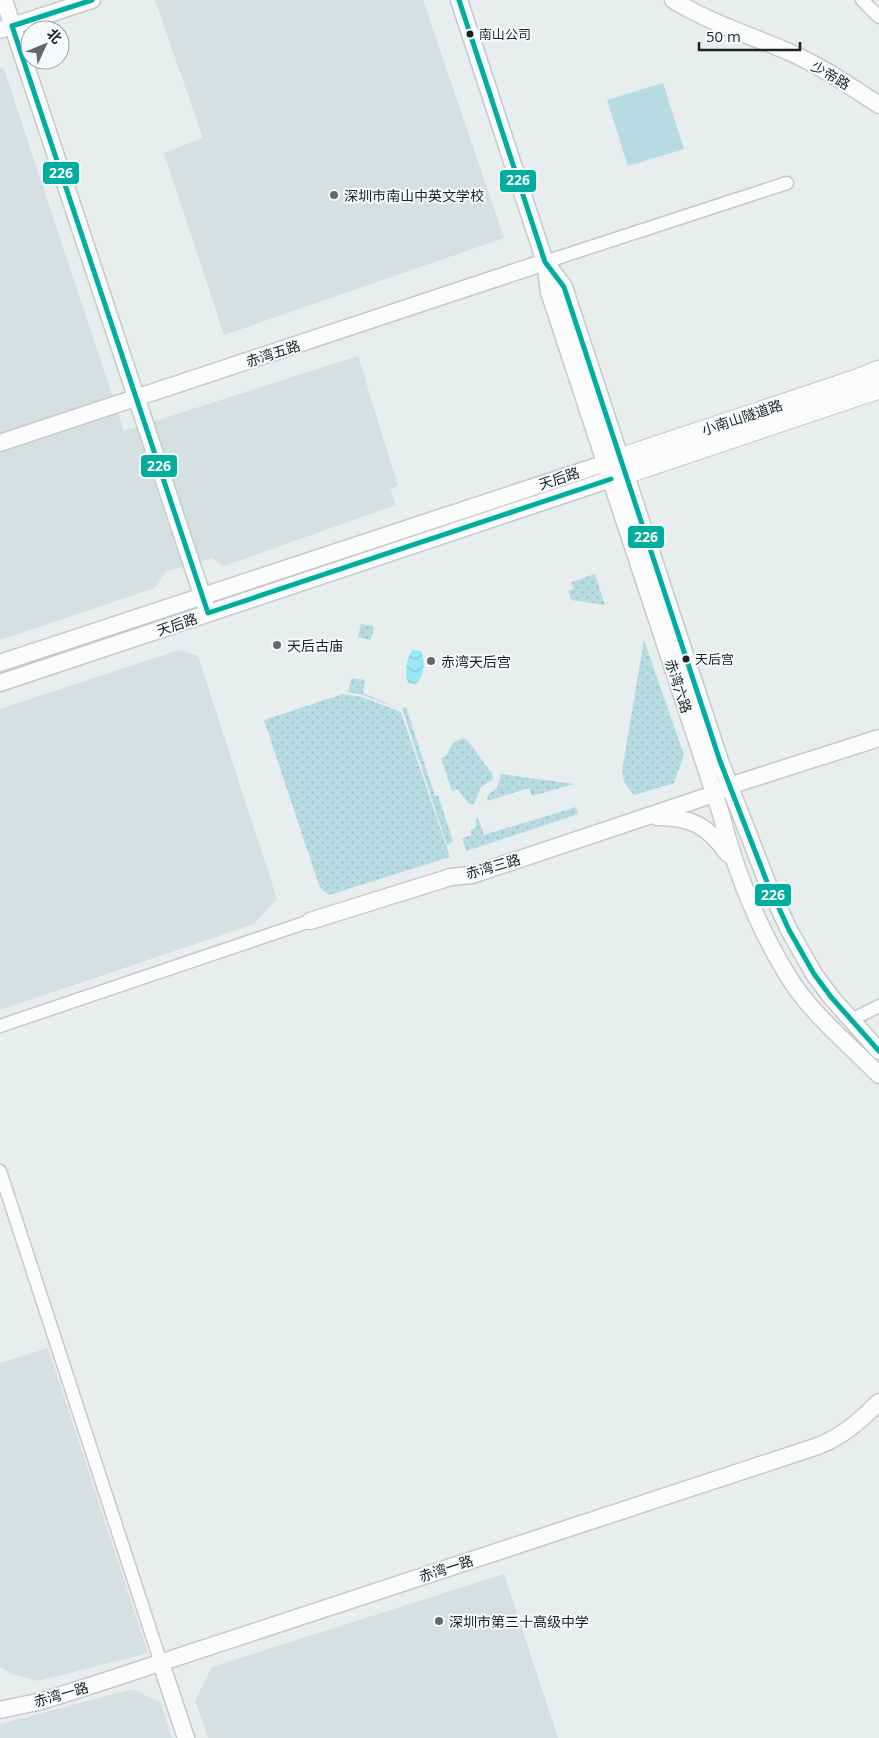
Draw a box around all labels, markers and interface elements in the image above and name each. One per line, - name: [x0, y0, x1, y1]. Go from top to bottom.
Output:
- north arrow: [20, 20, 70, 70]
- scale bar: [699, 20, 800, 52]
- text: 北: [43, 24, 66, 47]
- place label: 南山公司: [479, 25, 531, 43]
- text: 50 m: [706, 26, 741, 46]
- marker: 南山公司: [465, 29, 475, 39]
- street label: 少帝路: [808, 56, 854, 94]
- line badge: 226: [42, 161, 80, 185]
- text: 226: [49, 163, 73, 182]
- line badge: 226: [499, 169, 537, 193]
- text: 226: [506, 170, 530, 189]
- place label: 深圳市南山中英文学校: [344, 186, 484, 205]
- marker: 深圳市南山中英文学校: [328, 189, 340, 201]
- street label: 赤湾五路: [243, 335, 303, 371]
- street label: 小南山隧道路: [699, 395, 785, 439]
- line badge: 226: [140, 454, 178, 478]
- text: 226: [147, 456, 171, 475]
- street label: 天后路: [536, 462, 582, 494]
- line badge: 226: [627, 525, 665, 549]
- text: 226: [634, 527, 658, 546]
- street label: 天后路: [154, 608, 200, 640]
- place label: 天后古庙: [287, 636, 343, 655]
- marker: 天后古庙: [271, 639, 283, 651]
- place label: 天后宫: [695, 650, 734, 668]
- place label: 赤湾天后宫: [441, 652, 511, 671]
- marker: 天后宫: [681, 654, 691, 664]
- marker: 赤湾天后宫: [425, 655, 437, 667]
- street label: 赤湾六路: [661, 656, 697, 716]
- street label: 赤湾三路: [463, 849, 523, 883]
- line badge: 226: [754, 883, 792, 907]
- text: 226: [761, 885, 785, 904]
- street label: 赤湾一路: [416, 1550, 476, 1586]
- place label: 深圳市第三十高级中学: [449, 1612, 589, 1631]
- marker: 深圳市第三十高级中学: [433, 1615, 445, 1627]
- street label: 赤湾一路: [31, 1677, 91, 1711]

